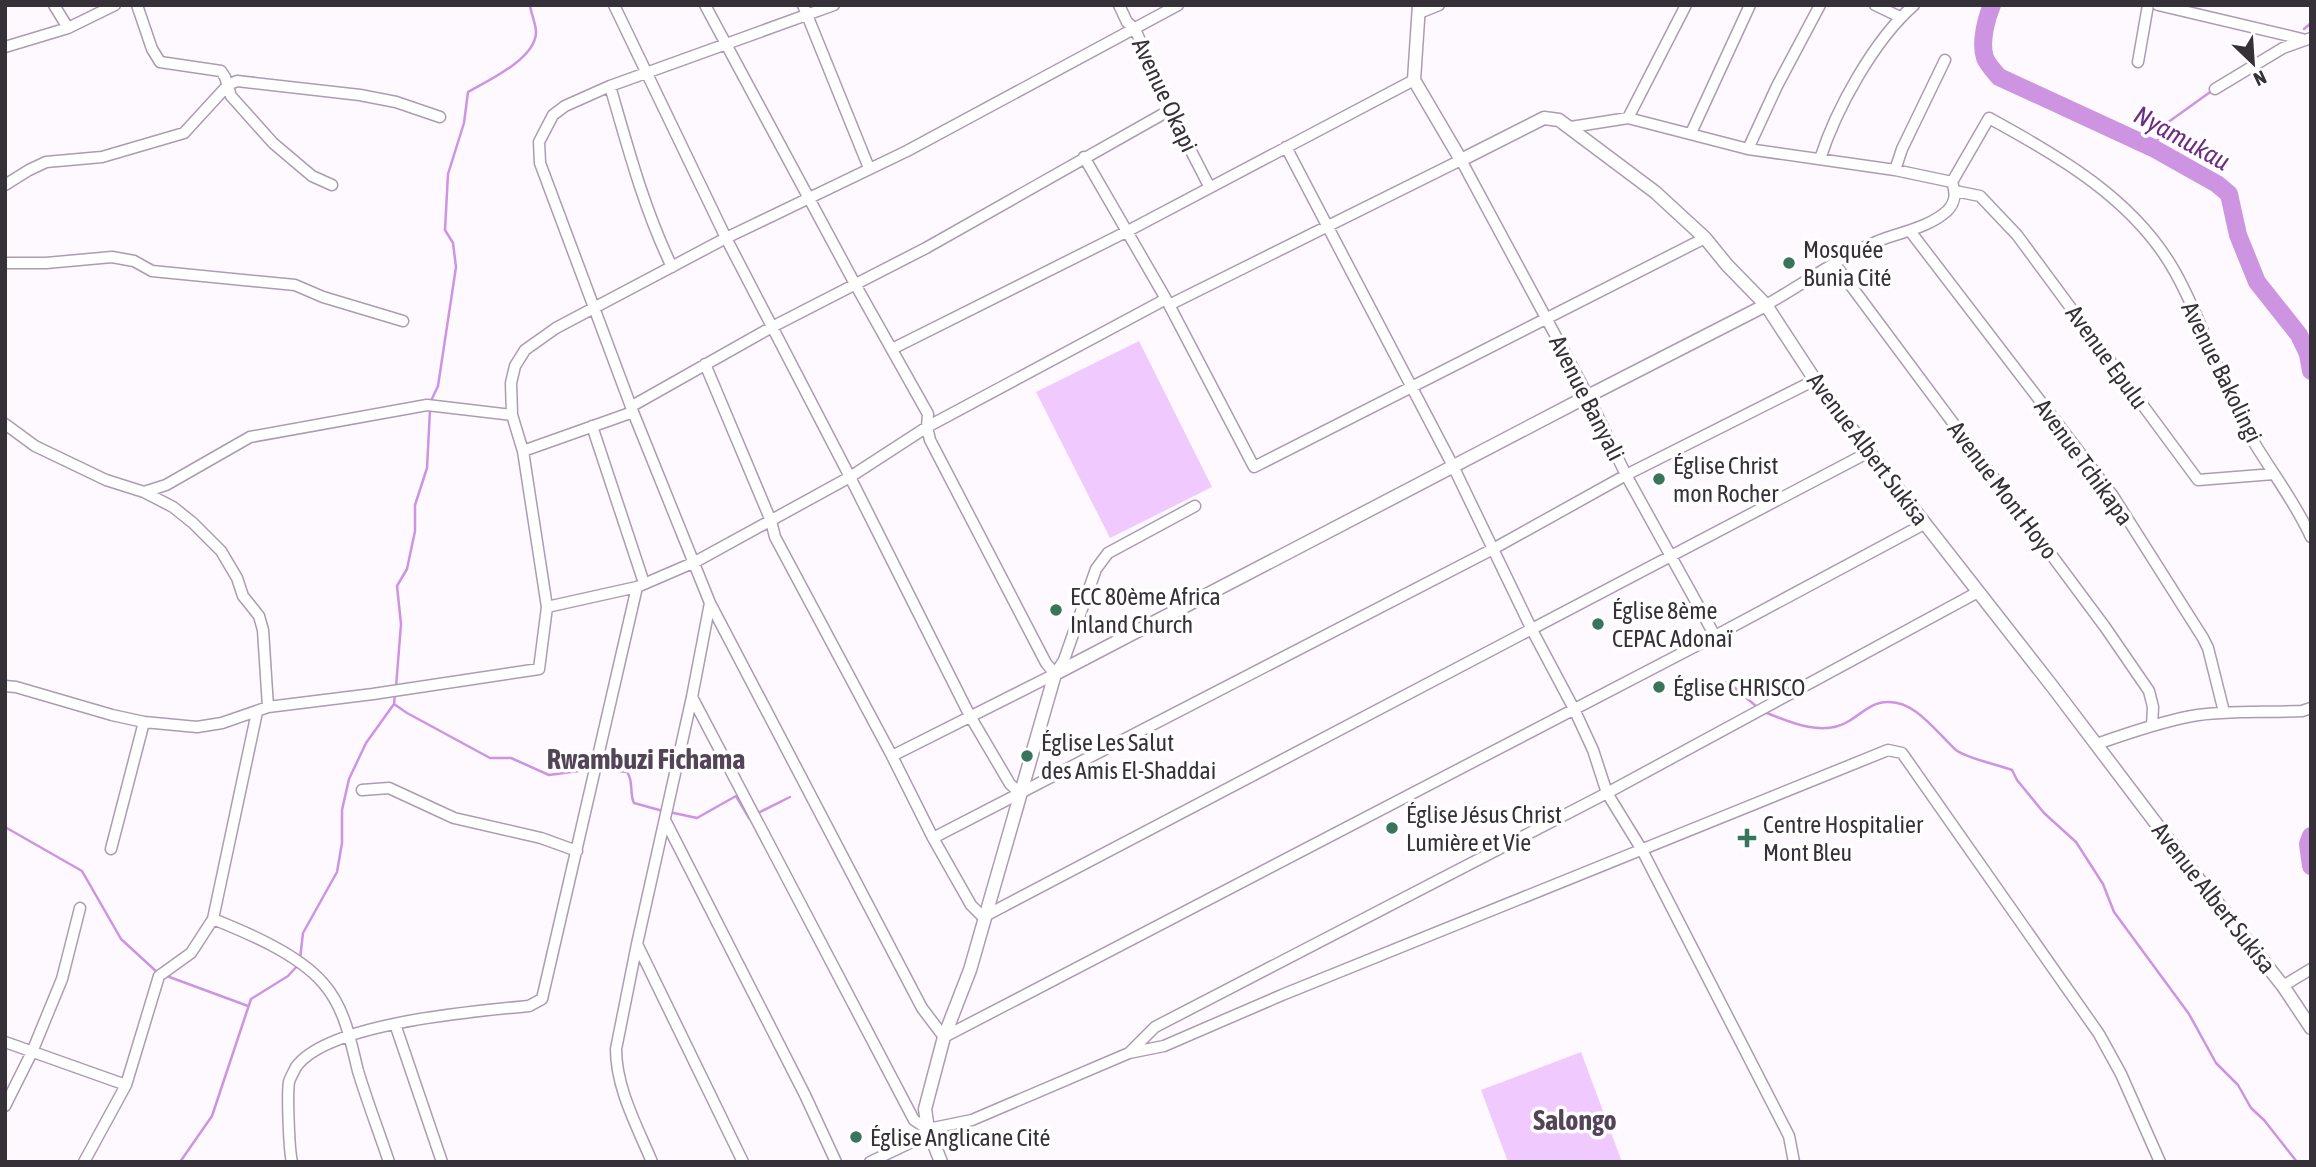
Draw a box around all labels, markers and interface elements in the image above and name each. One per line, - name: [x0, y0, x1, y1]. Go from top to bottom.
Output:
- north arrow: [2218, 28, 2288, 98]
- street label: Avenue Okapi: [1127, 34, 1203, 156]
- text: N: [2250, 66, 2270, 91]
- water label: Nyamukau: [2129, 99, 2235, 177]
- place label: Mosquée Bunia Cité: [1803, 236, 1891, 291]
- marker: Mosquée Bunia Cité: [1781, 255, 1797, 271]
- street label: Avenue Bakolingi: [2176, 297, 2268, 447]
- street label: Avenue Epulu: [2061, 300, 2153, 414]
- street label: Avenue Banyali: [1544, 331, 1630, 465]
- street label: Avenue Albert Sukisa: [1802, 367, 1934, 531]
- street label: Avenue Tchikapa: [2029, 394, 2139, 530]
- street label: Avenue Mont Hoyo: [1943, 416, 2063, 564]
- place label: Église Christ mon Rocher: [1673, 452, 1779, 507]
- marker: Église Christ mon Rocher: [1651, 471, 1667, 487]
- place label: ECC 80ème Africa Inland Church: [1070, 583, 1221, 638]
- place label: Église 8ème CEPAC Adonaï: [1612, 597, 1733, 652]
- marker: ECC 80ème Africa Inland Church: [1048, 602, 1064, 618]
- marker: Église 8ème CEPAC Adonaï: [1590, 616, 1606, 632]
- place label: Église CHRISCO: [1673, 674, 1805, 701]
- marker: Église CHRISCO: [1651, 679, 1667, 695]
- place label: Église Les Salut des Amis El-Shaddai: [1041, 729, 1216, 784]
- district label: Rwambuzi Fichama: [547, 743, 745, 775]
- marker: Église Les Salut des Amis El-Shaddai: [1019, 748, 1035, 764]
- place label: Église Jésus Christ Lumière et Vie: [1406, 801, 1562, 856]
- place label: Centre Hospitalier Mont Bleu: [1763, 811, 1924, 866]
- street label: Avenue Albert Sukisa: [2147, 817, 2281, 979]
- marker: Église Jésus Christ Lumière et Vie: [1384, 820, 1400, 836]
- marker: Centre Hospitalier Mont Bleu: [1737, 828, 1757, 848]
- district label: Salongo: [1533, 1104, 1617, 1136]
- place label: Église Anglicane Cité: [870, 1124, 1050, 1151]
- marker: Église Anglicane Cité: [848, 1129, 864, 1145]

